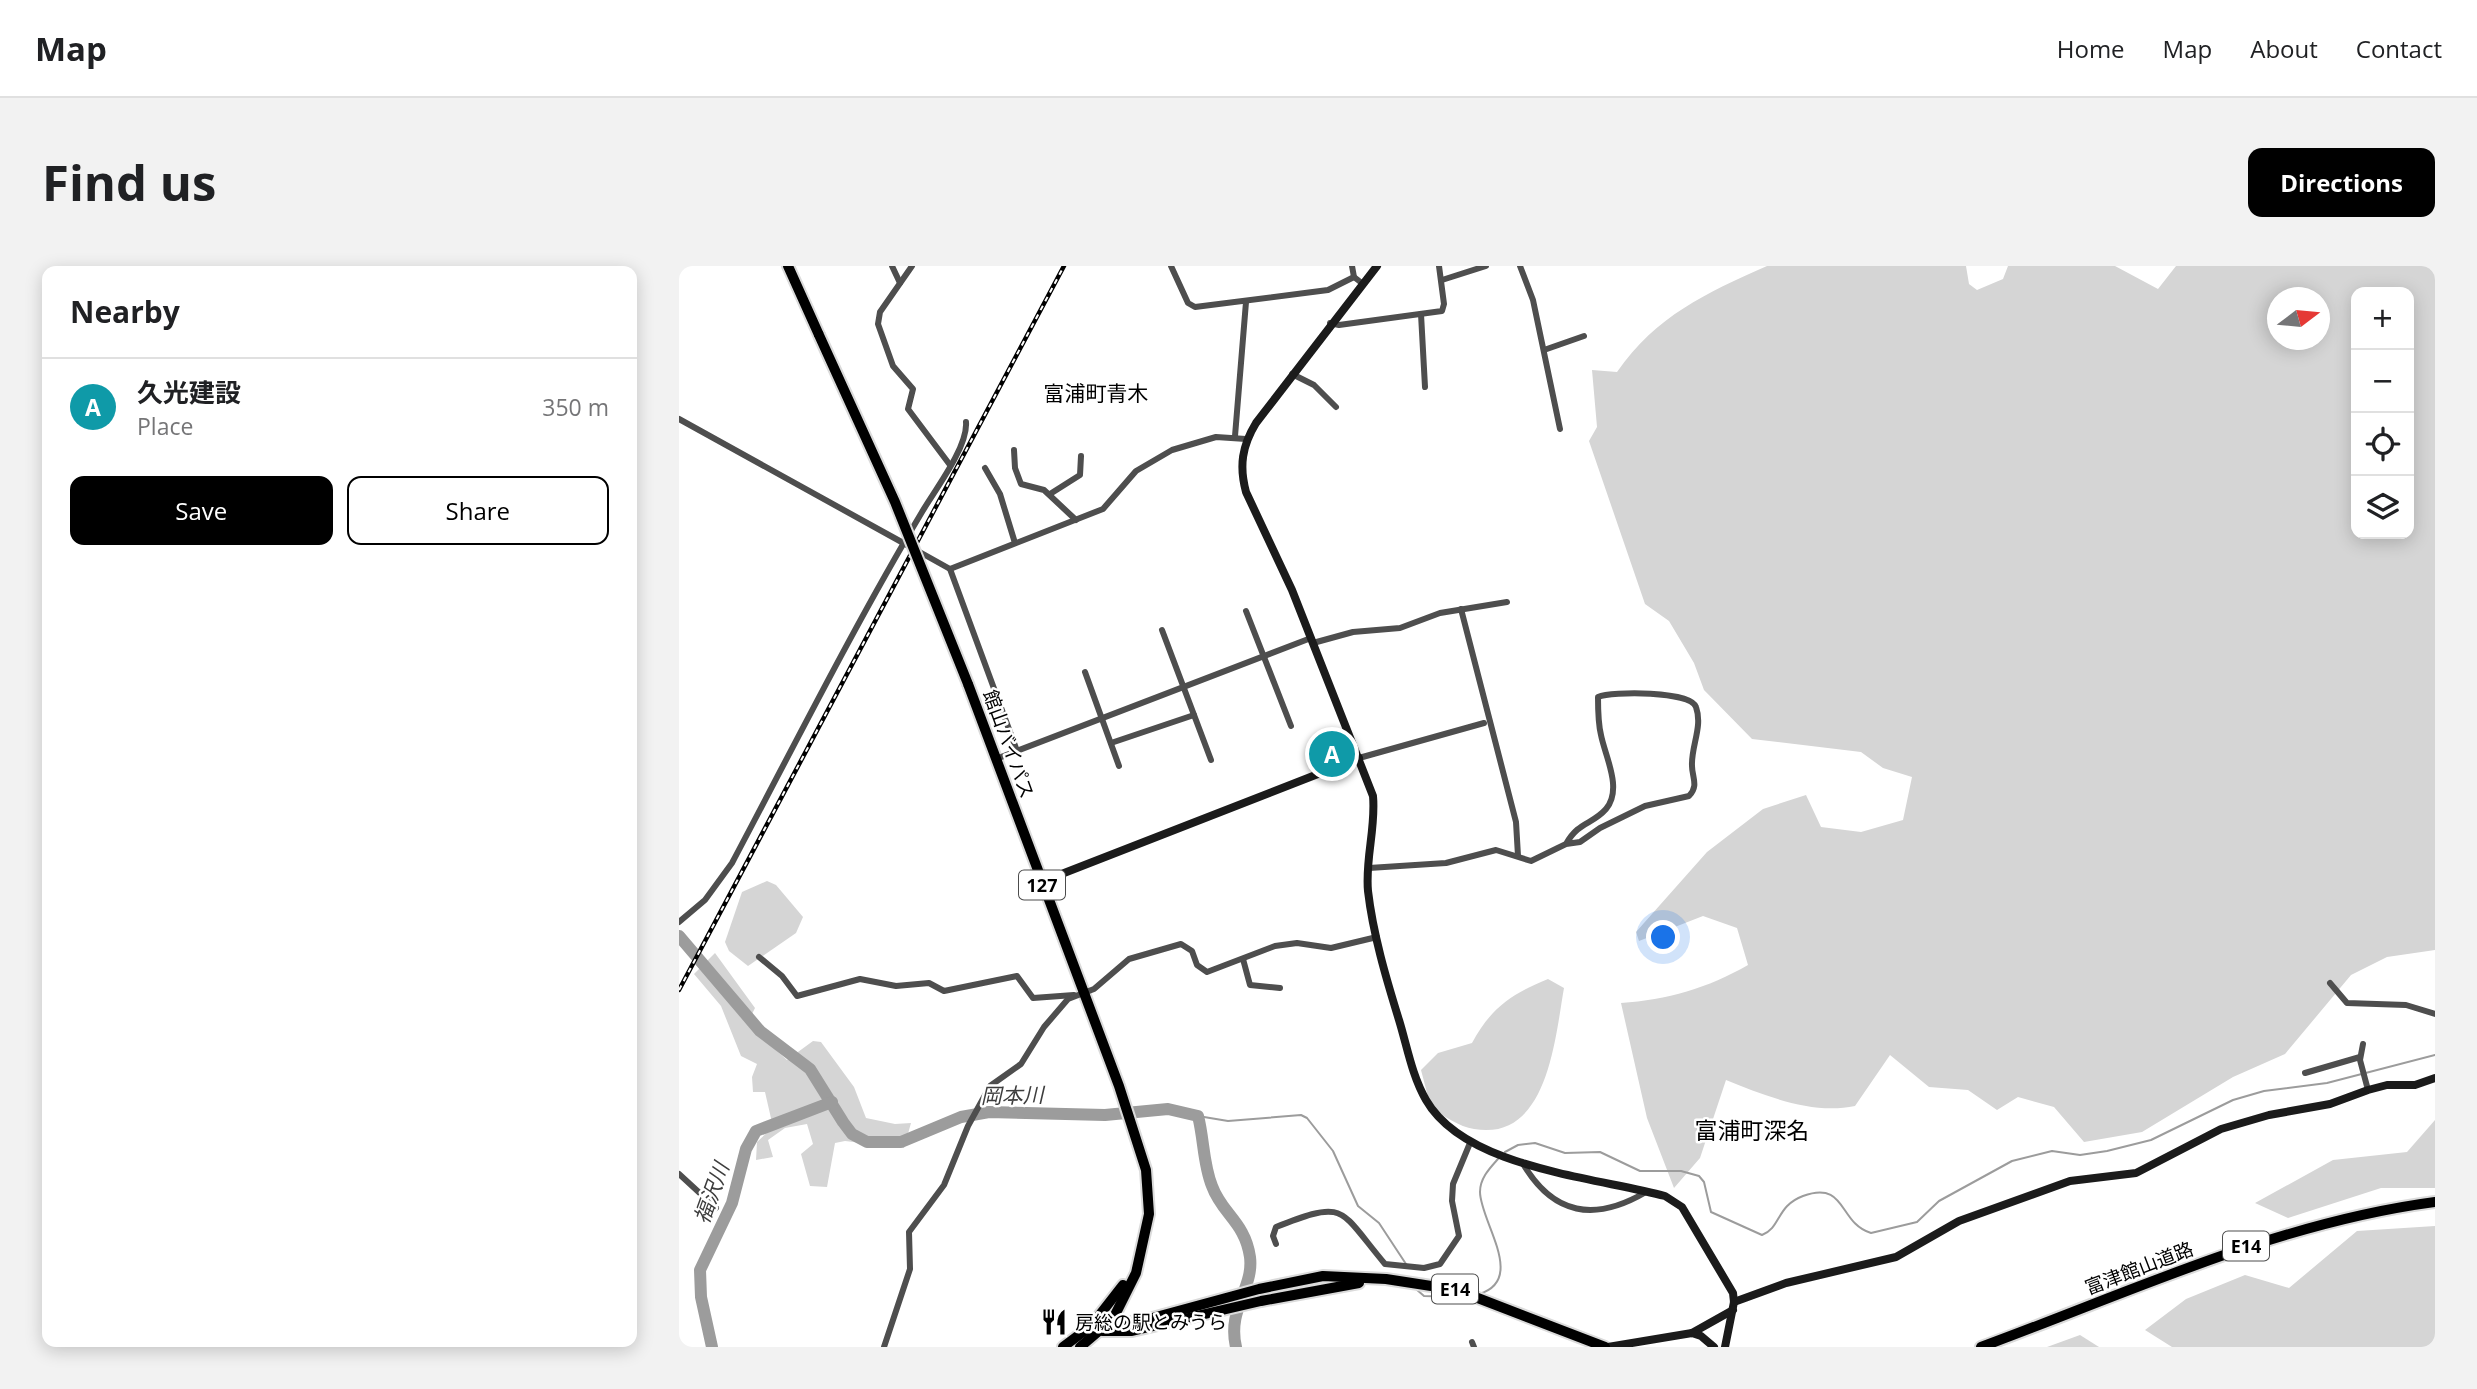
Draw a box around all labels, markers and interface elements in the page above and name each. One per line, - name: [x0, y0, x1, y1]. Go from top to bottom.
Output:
- text: Map: [35, 26, 107, 71]
- text: Home: [2057, 32, 2125, 65]
- text: Map: [2163, 32, 2212, 65]
- text: About: [2250, 32, 2318, 65]
- text: Contact: [2356, 32, 2442, 65]
- button: Directions: [2248, 148, 2435, 217]
- text: Find us: [42, 149, 216, 215]
- north arrow: [2267, 287, 2330, 350]
- map controls: [2351, 287, 2414, 539]
- button: +: [2351, 287, 2414, 350]
- text: Nearby: [70, 291, 180, 332]
- button: −: [2351, 350, 2414, 413]
- text: 久光建設: [137, 374, 241, 410]
- district label: 富浦町青木: [1044, 379, 1149, 407]
- text: A: [85, 391, 101, 423]
- text: 350 m: [542, 391, 609, 423]
- text: Place: [137, 410, 193, 442]
- button: locate: [2351, 413, 2414, 476]
- button: Save: [70, 476, 333, 545]
- button: Share: [347, 476, 609, 545]
- button: layers: [2351, 476, 2414, 539]
- street label: 館山バイパス: [977, 686, 1041, 802]
- pin: A: [1309, 728, 1355, 780]
- road number: 127: [1019, 870, 1065, 900]
- your location: [1646, 920, 1680, 954]
- water label: 岡本川: [980, 1080, 1046, 1110]
- district label: 富浦町深名: [1695, 1114, 1810, 1146]
- water label: 福沢川: [687, 1157, 736, 1227]
- road number: E14: [2223, 1231, 2269, 1261]
- street label: 富津館山道路: [2081, 1235, 2197, 1301]
- road number: E14: [1432, 1274, 1478, 1304]
- restaurant icon: 房総の駅とみうら: [1039, 1307, 1069, 1337]
- place label: 房総の駅とみうら: [1075, 1309, 1227, 1335]

